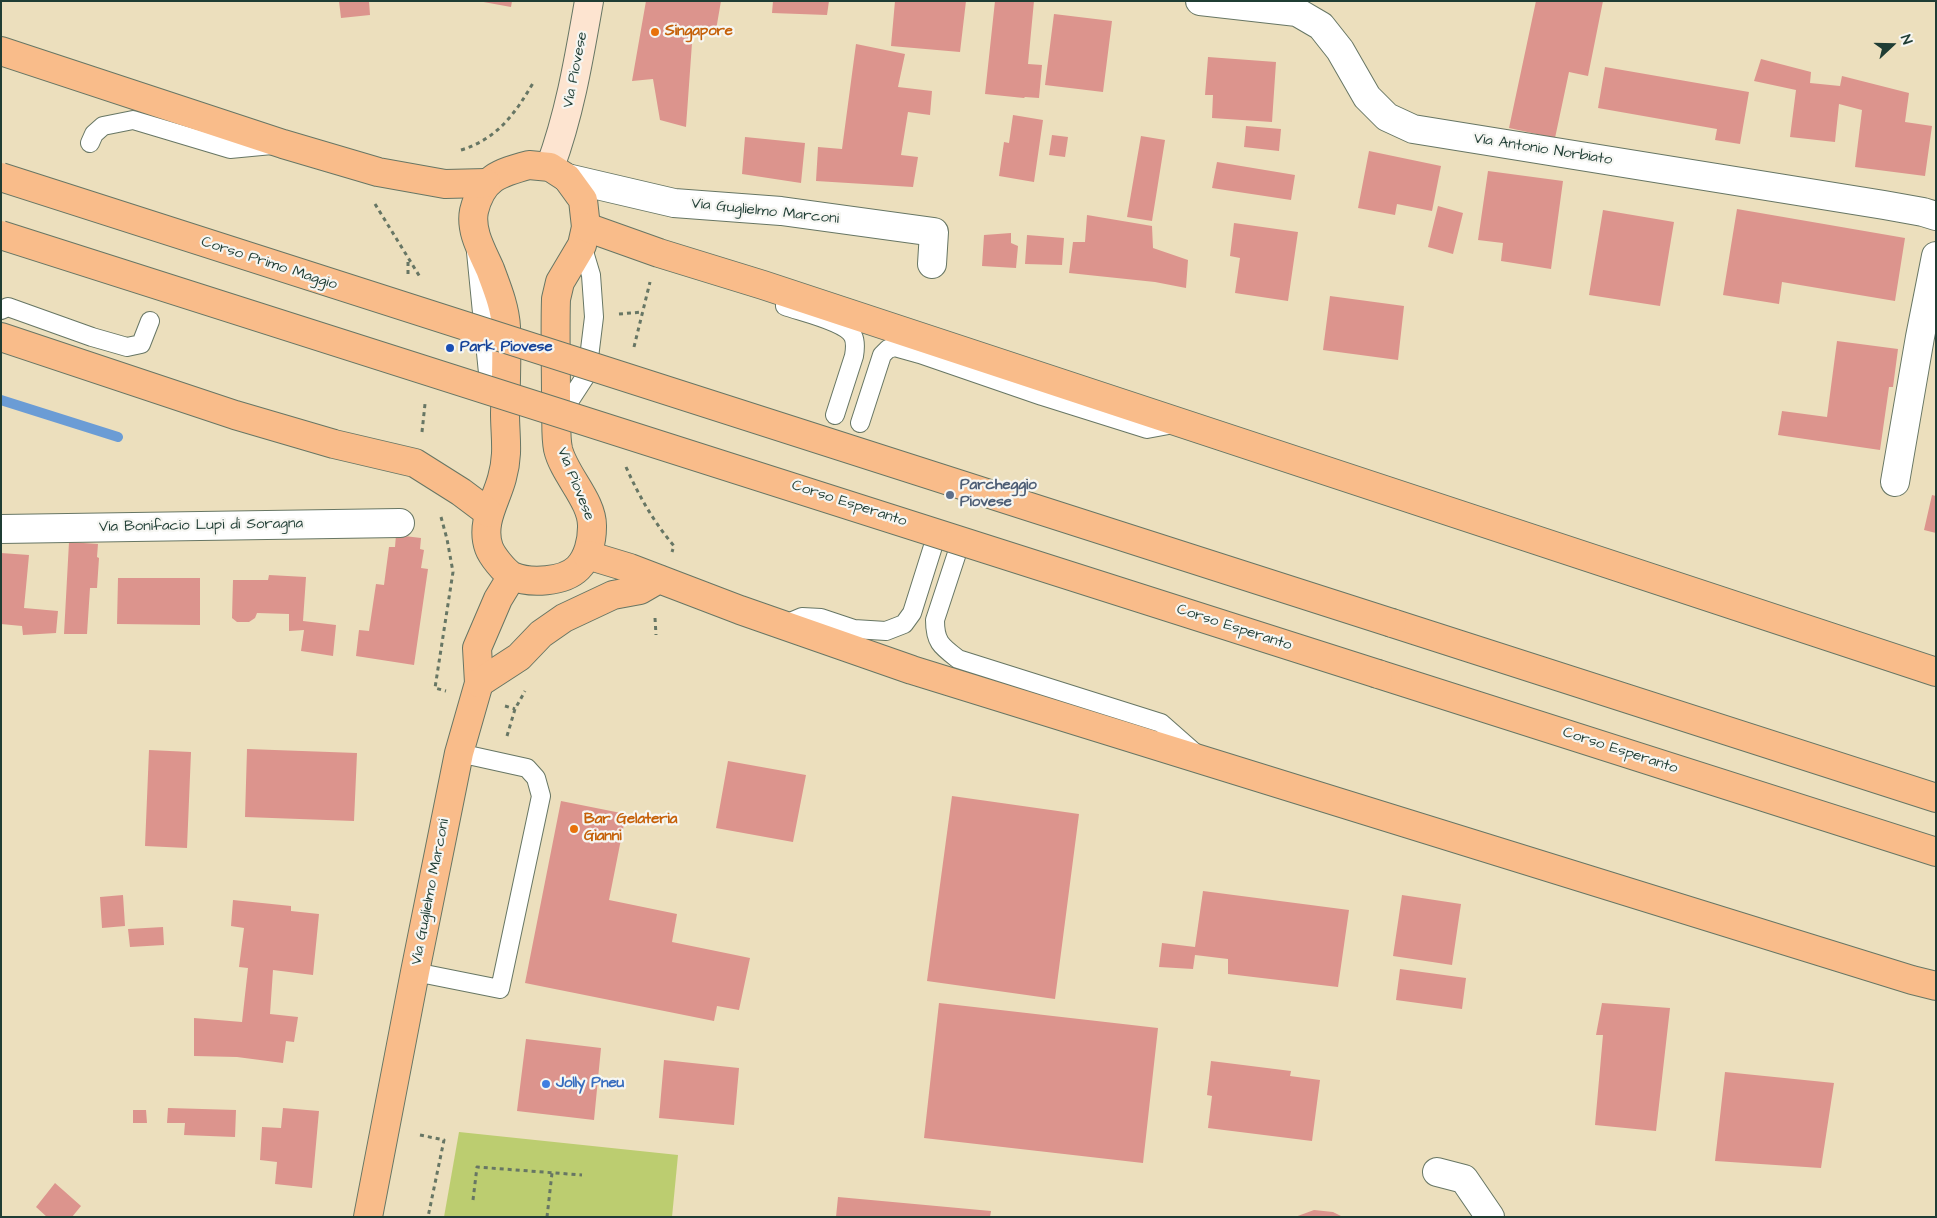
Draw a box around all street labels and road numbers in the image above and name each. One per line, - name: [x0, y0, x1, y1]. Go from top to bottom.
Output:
- street label: Via Piovese: [560, 30, 592, 110]
- street label: Via Antonio Norbiato: [1472, 130, 1614, 170]
- street label: Via Guglielmo Marconi: [690, 195, 840, 229]
- street label: Corso Primo Maggio: [199, 234, 339, 294]
- street label: Via Piovese: [552, 445, 598, 523]
- street label: Corso Esperanto: [789, 477, 909, 531]
- street label: Via Bonifacio Lupi di Soragna: [99, 515, 303, 537]
- street label: Corso Esperanto: [1174, 601, 1294, 655]
- street label: Corso Esperanto: [1560, 724, 1680, 778]
- street label: Via Guglielmo Marconi: [408, 818, 454, 966]

